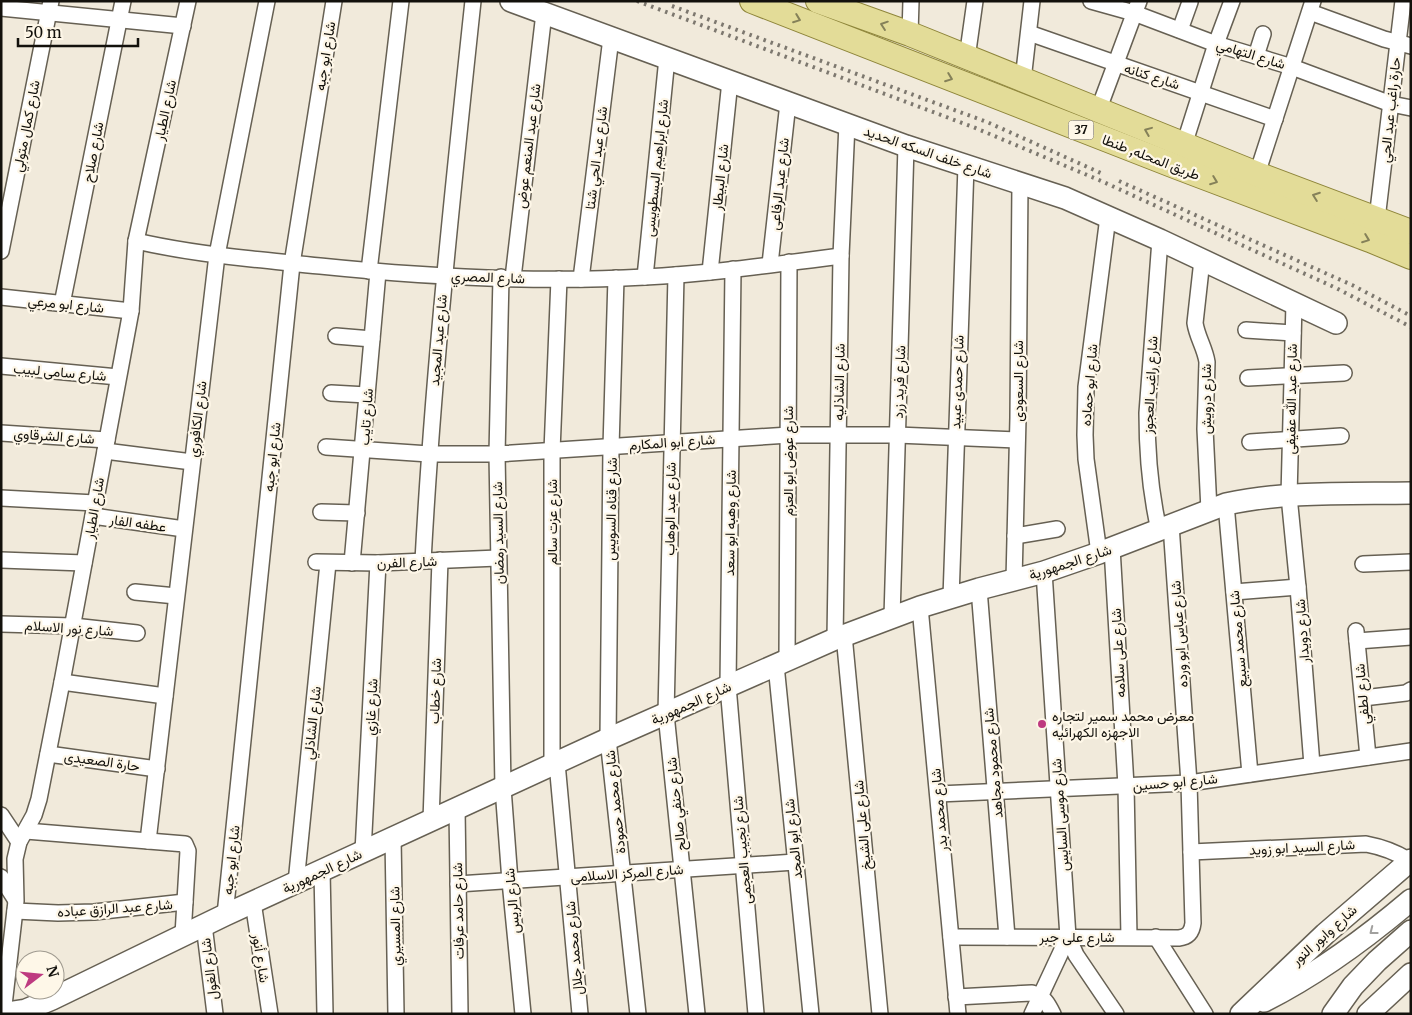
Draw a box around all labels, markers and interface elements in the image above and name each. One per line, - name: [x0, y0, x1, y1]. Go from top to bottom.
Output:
- one-way arrow: [792, 13, 801, 23]
- scale bar: [18, 15, 138, 47]
- street label: شارع ابو جبه: [311, 20, 341, 92]
- one-way arrow: [880, 21, 889, 31]
- text: 50 m: [25, 23, 62, 42]
- street label: شارع التهامي: [1213, 35, 1288, 76]
- street label: حارة راغب عبد الحي: [1376, 56, 1407, 164]
- street label: شارع كنانه: [1121, 59, 1182, 95]
- one-way arrow: [944, 72, 952, 82]
- street label: شارع كمال متولي: [8, 78, 47, 174]
- street label: شارع الطيار: [150, 78, 182, 143]
- street label: شارع عبد المنعم عوض: [511, 83, 547, 210]
- street label: شارع ابراهيم البسطويسى: [640, 98, 674, 238]
- street label: شارع عبد الحي شتا: [581, 105, 614, 211]
- street label: شارع صلاح: [78, 120, 110, 184]
- road number: 37: [1068, 120, 1094, 140]
- street label: شارع خلف السكه الحديد: [861, 122, 995, 184]
- one-way arrow: [1144, 127, 1153, 137]
- street label: طريق المحله, طنطا: [1100, 130, 1202, 184]
- street label: شارع عيد الرفاعى: [765, 137, 795, 231]
- street label: شارع البيطار: [707, 143, 734, 212]
- one-way arrow: [1209, 175, 1218, 185]
- one-way arrow: [1312, 192, 1321, 202]
- one-way arrow: [1361, 232, 1370, 243]
- street label: شارع المصري: [451, 267, 525, 290]
- street label: شارع ابو مرعي: [27, 291, 105, 320]
- street label: شارع عبد المجيد: [425, 294, 453, 387]
- street label: شارع حمدى عبيد: [946, 335, 970, 429]
- street label: شارع راغب العجوز: [1138, 336, 1164, 436]
- street label: شارع السعودى: [1009, 340, 1029, 422]
- street label: شارع الشاذليه: [829, 343, 851, 421]
- street label: شارع ابو حماده: [1076, 343, 1104, 427]
- street label: شارع عبد الله عفيفى: [1281, 343, 1303, 455]
- street label: شارع فريد زرد: [889, 345, 911, 419]
- street label: شارع سامى لبيب: [13, 359, 107, 387]
- street label: شارع درويش: [1197, 364, 1217, 434]
- street label: شارع الكافوري: [183, 380, 214, 459]
- street label: شارع تايب: [355, 388, 379, 446]
- street label: شارع عوض ابو العزم: [779, 406, 799, 516]
- street label: شارع ابو جبه: [259, 421, 287, 493]
- street label: شارع الشرقاوي: [13, 424, 95, 451]
- street label: شارع ابو المكارم: [628, 430, 716, 456]
- street label: شارع قناه السويس: [601, 457, 623, 561]
- street label: شارع عبد الوهاب: [660, 462, 682, 556]
- street label: شارع وهبه ابو سعد: [720, 470, 742, 576]
- street label: شارع الطيار: [80, 476, 110, 541]
- street label: شارع عزت سالم: [543, 479, 563, 565]
- street label: شارع السيد رمضان: [488, 481, 510, 585]
- street label: عطفه الفار: [108, 510, 167, 536]
- street label: شارع الجمهورية: [1026, 540, 1114, 586]
- street label: شارع الفرن: [377, 552, 437, 574]
- street label: شارع عباس ابو ورده: [1166, 580, 1194, 688]
- street label: شارع محمد سبيع: [1225, 590, 1253, 688]
- street label: شارع دويدار: [1291, 598, 1315, 665]
- street label: شارع على سلامه: [1107, 608, 1131, 698]
- street label: شارع نور الاسلام: [24, 616, 114, 642]
- street label: شارع خطاب: [425, 658, 447, 724]
- street label: شارع لطفي: [1350, 663, 1377, 725]
- street label: شارع الجمهورية: [648, 677, 735, 731]
- street label: شارع غازي: [361, 678, 384, 736]
- street label: شارع الشاذلي: [299, 685, 328, 761]
- street label: شارع محمود مجاهد: [979, 707, 1009, 819]
- place label: معرض محمد سمير لتجاره الاجهزه الكهرائيه: [1052, 707, 1194, 741]
- marker: معرض محمد سمير لتجاره الاجهزه الكهرائيه: [1036, 718, 1048, 730]
- street label: حارة الصعيدى: [63, 747, 141, 775]
- street label: شارع محمد حمودة: [601, 749, 631, 855]
- street label: شارع حنفي صالح: [662, 756, 693, 852]
- street label: شارع موسى السايس: [1047, 758, 1075, 872]
- street label: شارع محمد بدر: [926, 767, 954, 853]
- street label: شارع ابو حسين: [1132, 769, 1218, 797]
- street label: شارع على الشيخ: [849, 779, 877, 871]
- street label: شارع نجيب العجمى: [728, 795, 758, 905]
- street label: شارع ابو المجد: [780, 798, 808, 880]
- street label: شارع ابو جبه: [218, 824, 246, 896]
- street label: شارع السيد ابو زويد: [1249, 835, 1355, 861]
- street label: شارع الجمهورية: [279, 845, 366, 899]
- street label: شارع المركز الاسلامى: [570, 860, 684, 888]
- street label: شارع حامد عرفات: [448, 862, 470, 960]
- street label: شارع الريس: [500, 867, 526, 935]
- street label: شارع المسيري: [385, 886, 408, 966]
- street label: شارع عبد الرازق عباده: [57, 895, 174, 923]
- street label: شارع محمد جلال: [561, 900, 589, 996]
- street label: شارع وابور النور: [1287, 901, 1362, 971]
- one-way arrow: [1370, 925, 1379, 933]
- street label: شارع على جبر: [1038, 928, 1115, 948]
- street label: شارع أنور: [246, 931, 274, 984]
- street label: شارع الغول: [196, 937, 224, 1001]
- north arrow: [15, 950, 65, 1000]
- text: N: [42, 964, 63, 979]

